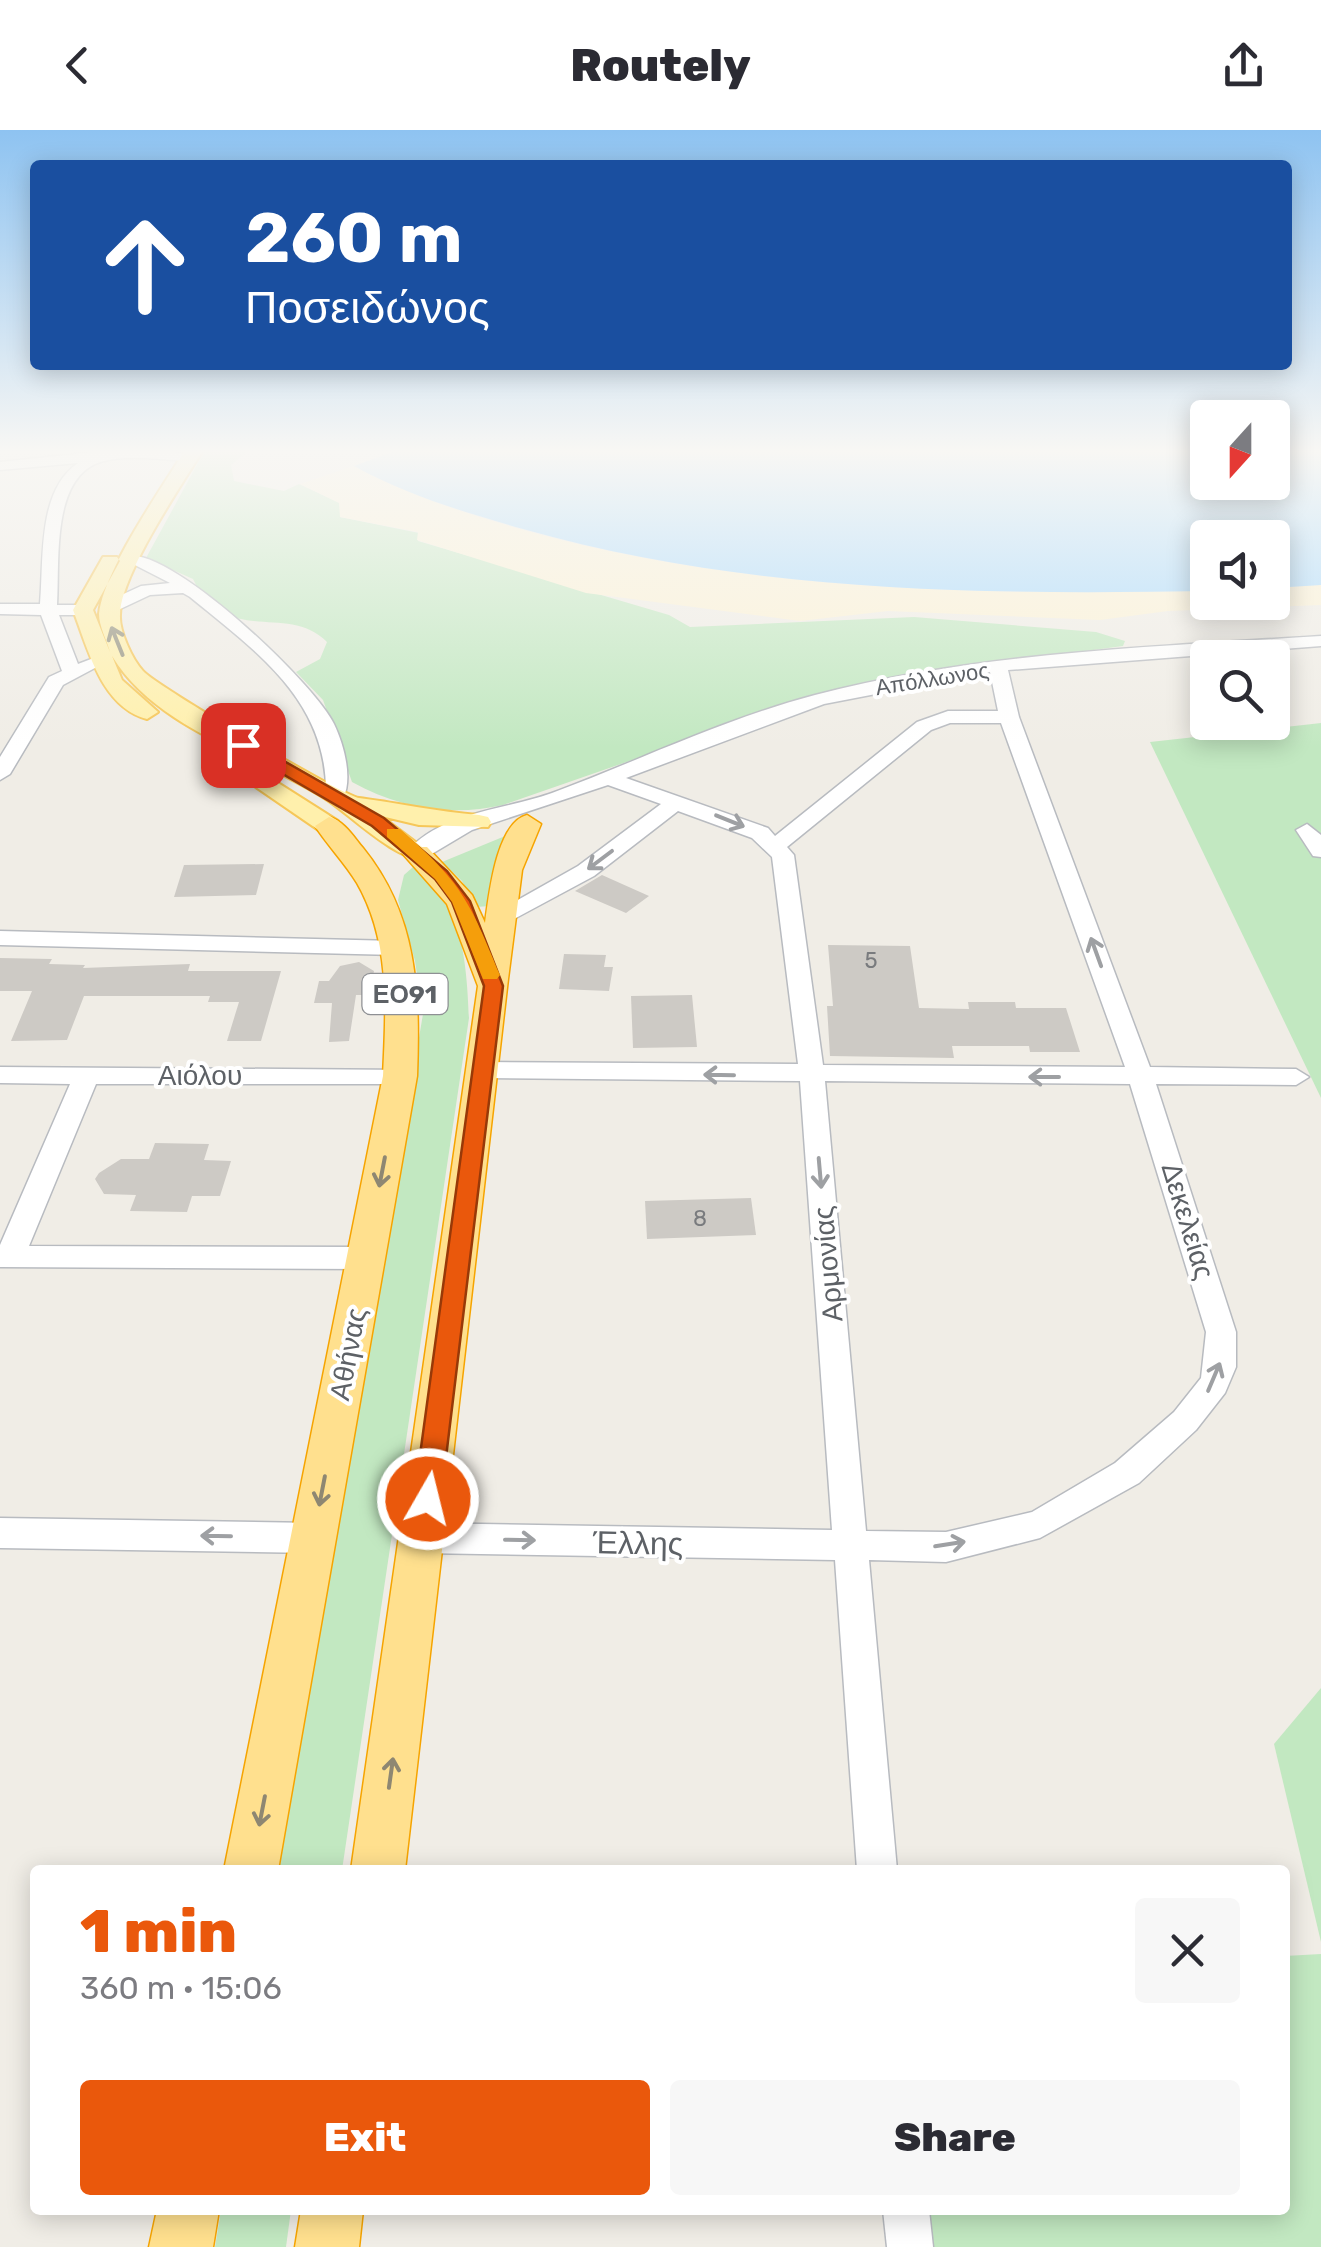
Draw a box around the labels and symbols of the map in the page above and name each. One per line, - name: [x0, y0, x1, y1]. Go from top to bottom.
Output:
- north arrow: [1190, 400, 1290, 500]
- one-way arrow: [107, 626, 125, 657]
- street label: Απόλλωνος: [873, 657, 991, 701]
- pin: [201, 703, 286, 788]
- one-way arrow: [714, 814, 745, 832]
- one-way arrow: [587, 849, 614, 870]
- one-way arrow: [1086, 938, 1104, 969]
- house number: 5: [864, 947, 878, 974]
- road number: ΕΟ91: [362, 974, 448, 1014]
- street label: Αιόλου: [158, 1059, 242, 1092]
- one-way arrow: [703, 1065, 735, 1084]
- one-way arrow: [1028, 1068, 1060, 1086]
- one-way arrow: [372, 1155, 391, 1188]
- one-way arrow: [811, 1157, 830, 1189]
- street label: Δεκελείας: [1155, 1159, 1221, 1283]
- house number: 8: [693, 1205, 707, 1232]
- street label: Αρμονίας: [806, 1205, 850, 1323]
- street label: Αθήνας: [323, 1305, 373, 1403]
- one-way arrow: [1207, 1362, 1225, 1392]
- position arrow: [376, 1447, 480, 1551]
- one-way arrow: [312, 1474, 331, 1506]
- street label: Έλλης: [592, 1523, 683, 1563]
- one-way arrow: [201, 1527, 233, 1546]
- one-way arrow: [502, 1530, 535, 1550]
- one-way arrow: [933, 1535, 966, 1553]
- one-way arrow: [382, 1758, 400, 1790]
- one-way arrow: [252, 1794, 271, 1826]

